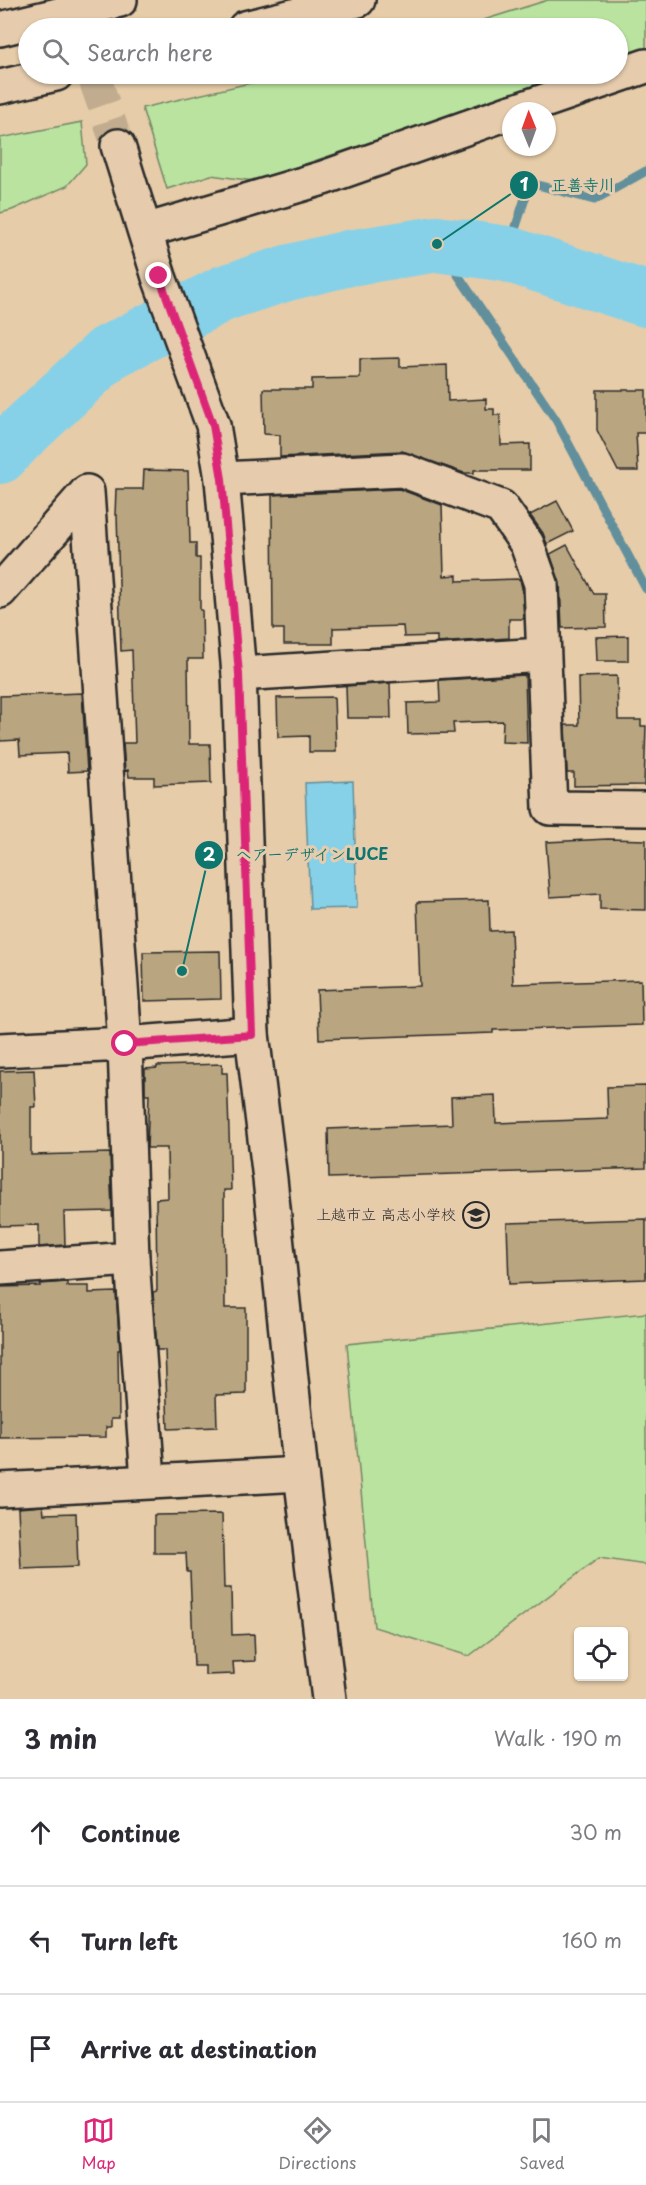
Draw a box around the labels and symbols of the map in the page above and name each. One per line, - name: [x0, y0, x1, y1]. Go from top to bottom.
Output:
- north arrow: [502, 102, 556, 156]
- callout: 正善寺川: [509, 168, 627, 202]
- text: 1: [520, 170, 529, 197]
- text: 正善寺川: [551, 172, 615, 196]
- route end: [145, 262, 171, 288]
- callout: ヘアーデザインLUCE: [194, 838, 401, 872]
- text: 2: [203, 840, 216, 867]
- text: ヘアーデザインLUCE: [236, 841, 388, 865]
- route start: [111, 1030, 137, 1056]
- school or university icon: 上越市立 高志小学校: [461, 1200, 491, 1230]
- place label: 上越市立 高志小学校: [316, 1202, 456, 1225]

